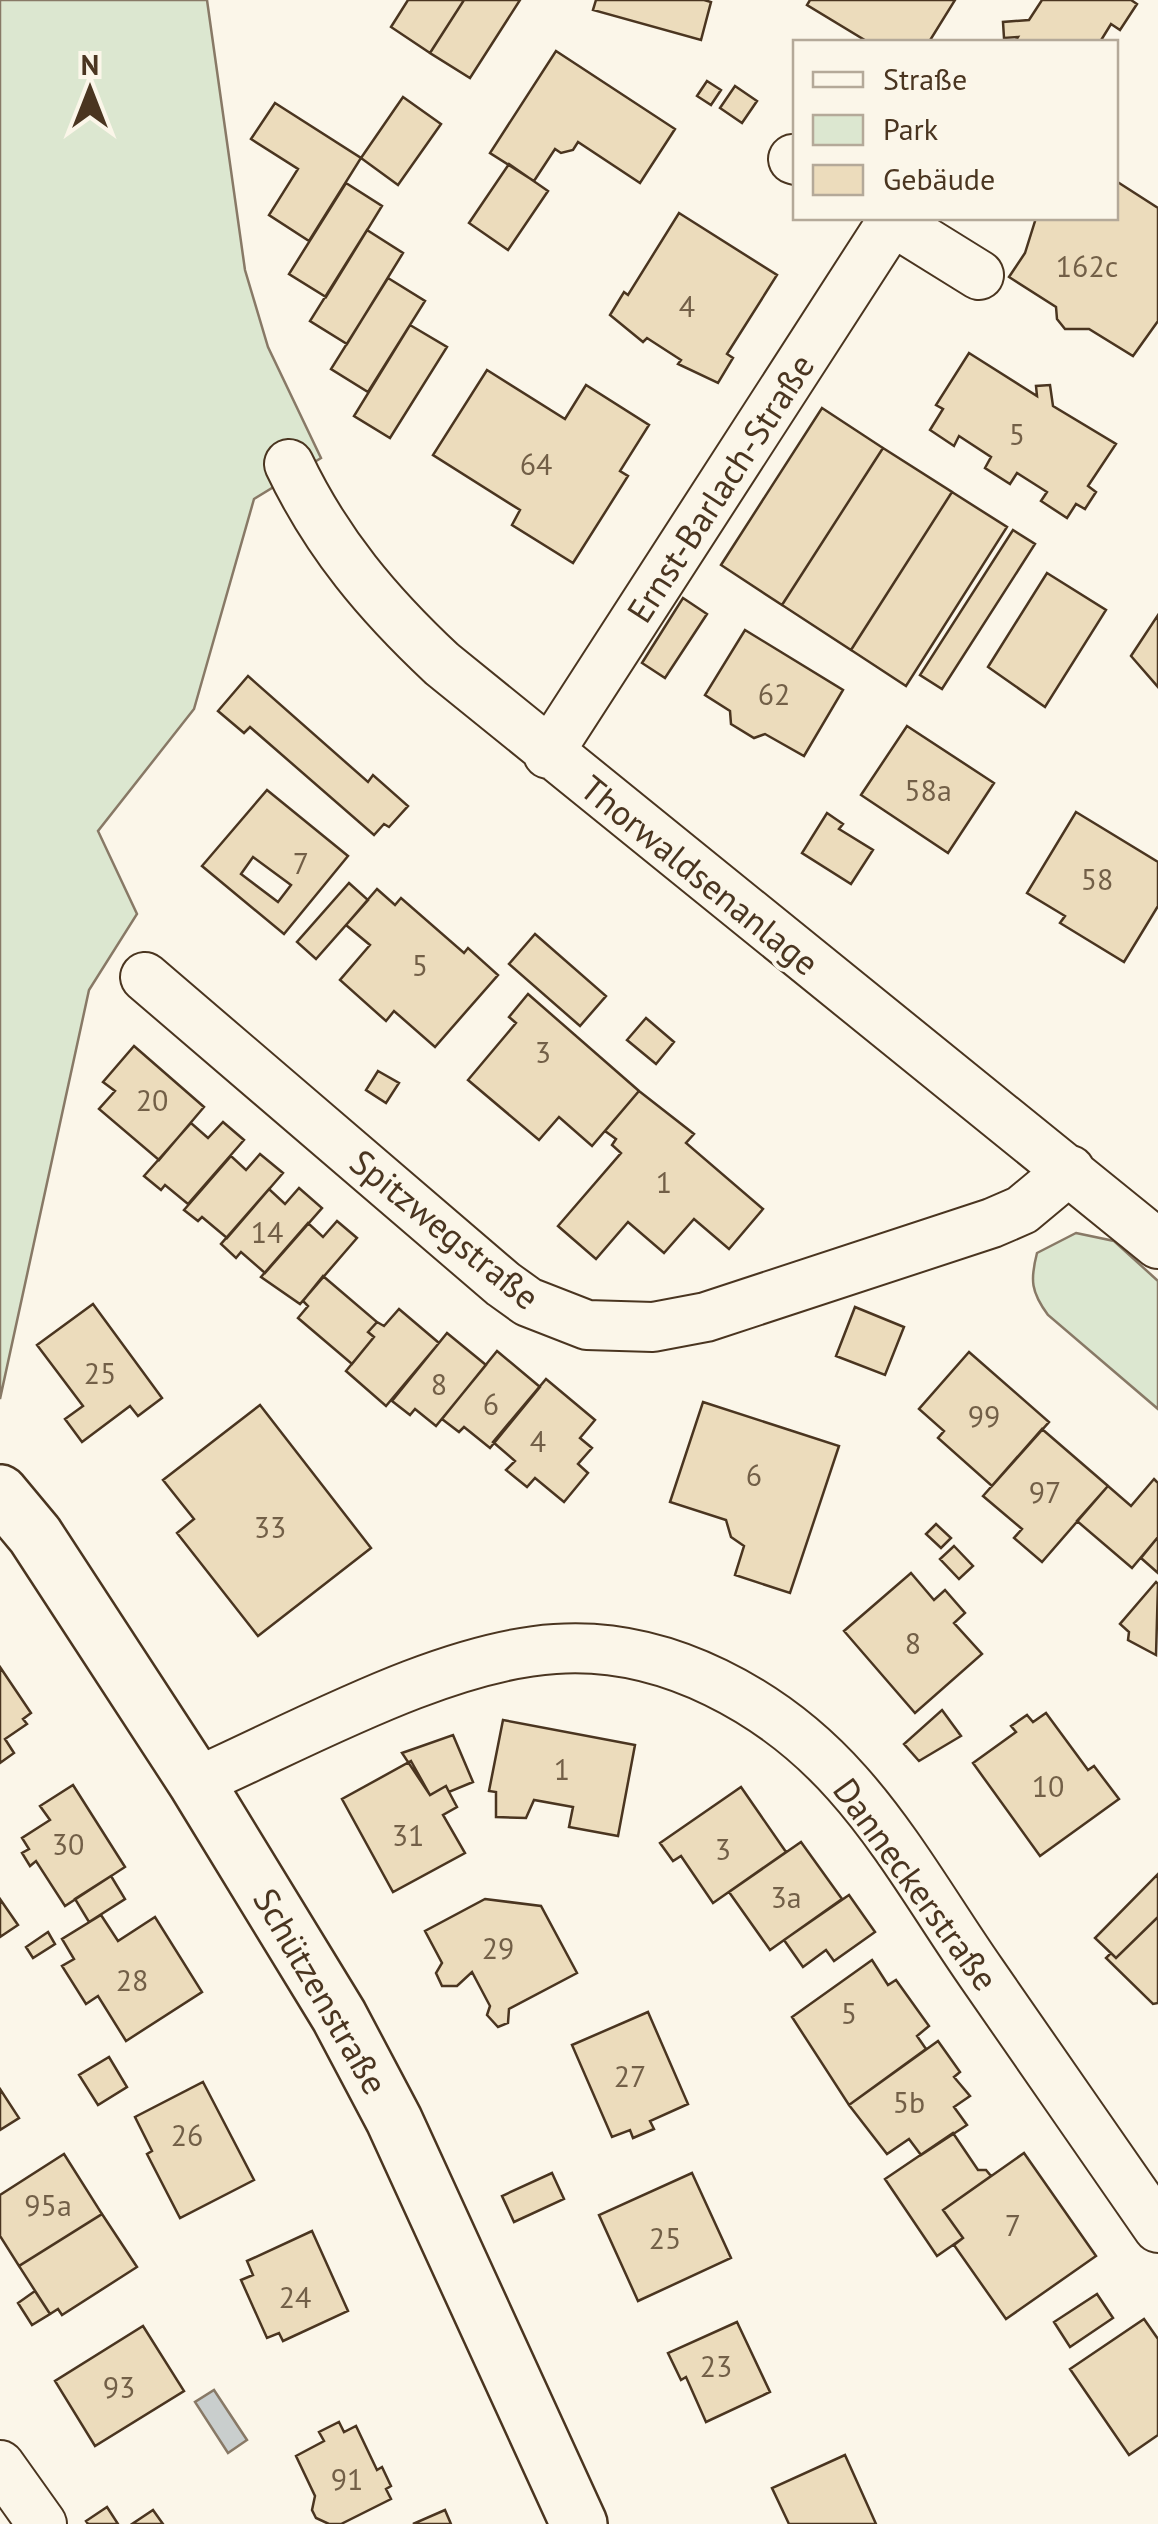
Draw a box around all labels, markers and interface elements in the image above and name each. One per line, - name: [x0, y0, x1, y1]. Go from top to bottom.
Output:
- north arrow: [40, 40, 140, 140]
- legend: [793, 40, 1118, 220]
- text: N: [81, 46, 99, 83]
- text: Straße: [883, 59, 967, 98]
- text: Park: [883, 109, 939, 148]
- text: Gebäude: [883, 159, 995, 198]
- house number: 162c: [1056, 246, 1118, 285]
- house number: 4: [679, 286, 695, 325]
- street label: Ernst-Barlach-Straße: [616, 345, 824, 631]
- house number: 5: [1009, 414, 1025, 453]
- house number: 64: [520, 444, 552, 483]
- house number: 62: [758, 674, 790, 713]
- street label: Thorwaldsenanlage: [571, 765, 829, 985]
- house number: 58a: [904, 770, 952, 809]
- house number: 7: [293, 843, 309, 882]
- house number: 58: [1081, 859, 1113, 898]
- house number: 5: [412, 945, 428, 984]
- house number: 3: [535, 1032, 551, 1071]
- house number: 20: [136, 1080, 168, 1119]
- street label: Spitzwegstraße: [341, 1139, 549, 1319]
- house number: 1: [656, 1162, 672, 1201]
- house number: 14: [251, 1212, 283, 1251]
- house number: 25: [84, 1353, 116, 1392]
- house number: 8: [431, 1364, 447, 1403]
- house number: 6: [483, 1384, 499, 1423]
- house number: 99: [968, 1396, 1000, 1435]
- house number: 4: [530, 1421, 546, 1460]
- house number: 6: [746, 1455, 762, 1494]
- house number: 97: [1029, 1472, 1061, 1511]
- house number: 33: [254, 1507, 286, 1546]
- house number: 8: [905, 1623, 921, 1662]
- house number: 1: [554, 1749, 570, 1788]
- house number: 10: [1032, 1766, 1064, 1805]
- street label: Danneckerstraße: [823, 1769, 1009, 1999]
- house number: 31: [392, 1815, 424, 1854]
- house number: 30: [52, 1824, 84, 1863]
- house number: 3: [715, 1829, 731, 1868]
- house number: 3a: [770, 1877, 802, 1916]
- street label: Schützenstraße: [243, 1880, 399, 2102]
- house number: 29: [482, 1928, 514, 1967]
- house number: 28: [116, 1960, 148, 1999]
- house number: 5: [841, 1993, 857, 2032]
- house number: 27: [614, 2056, 646, 2095]
- house number: 5b: [893, 2082, 925, 2121]
- house number: 26: [171, 2115, 203, 2154]
- house number: 95a: [24, 2185, 72, 2224]
- house number: 7: [1005, 2205, 1021, 2244]
- house number: 25: [649, 2218, 681, 2257]
- house number: 24: [279, 2277, 311, 2316]
- house number: 23: [700, 2346, 732, 2385]
- house number: 93: [103, 2367, 135, 2406]
- house number: 91: [331, 2459, 363, 2498]

